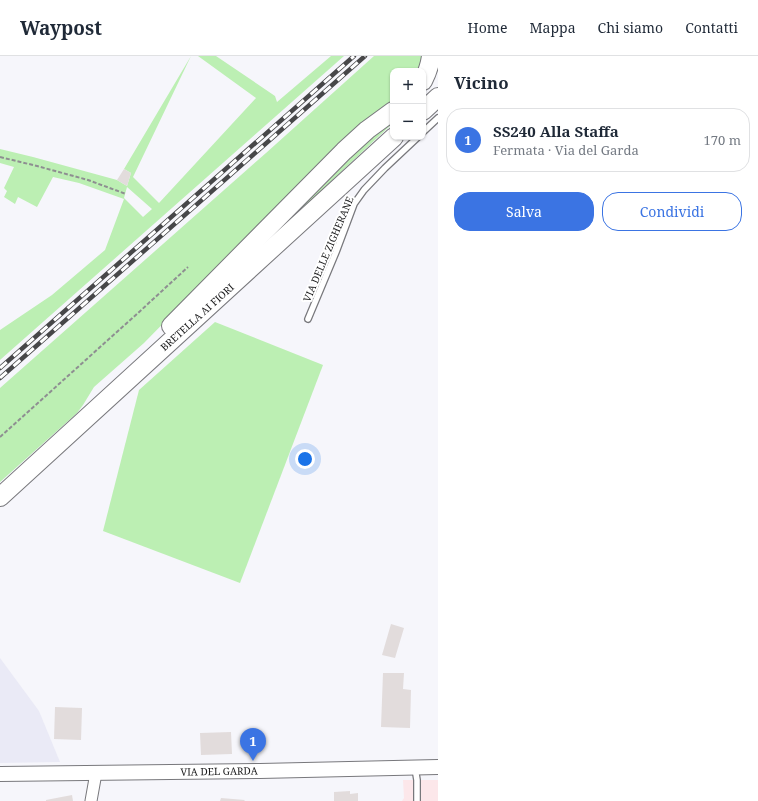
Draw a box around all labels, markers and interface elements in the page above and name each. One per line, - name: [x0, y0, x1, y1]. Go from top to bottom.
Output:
- text: Waypost: [20, 15, 102, 41]
- text: Home: [468, 18, 507, 37]
- text: Mappa: [529, 18, 576, 37]
- text: Chi siamo: [598, 18, 663, 37]
- text: Contatti: [685, 18, 738, 37]
- map controls: [390, 68, 426, 140]
- button: +: [390, 68, 426, 104]
- text: Vicino: [454, 71, 509, 94]
- button: −: [390, 104, 426, 140]
- text: SS240 Alla Staffa: [493, 121, 619, 141]
- text: 1: [464, 131, 472, 149]
- text: 170 m: [704, 131, 741, 149]
- text: Fermata · Via del Garda: [493, 141, 639, 159]
- button: Salva: [454, 192, 594, 231]
- button: Condividi: [602, 192, 742, 231]
- street label: VIA DELLE ZIGHERANE: [299, 194, 357, 304]
- street label: BRETELLA AI FIORI: [157, 280, 237, 354]
- your location: [295, 449, 315, 469]
- pin: 1: [240, 728, 266, 761]
- street label: VIA DEL GARDA: [180, 763, 259, 779]

